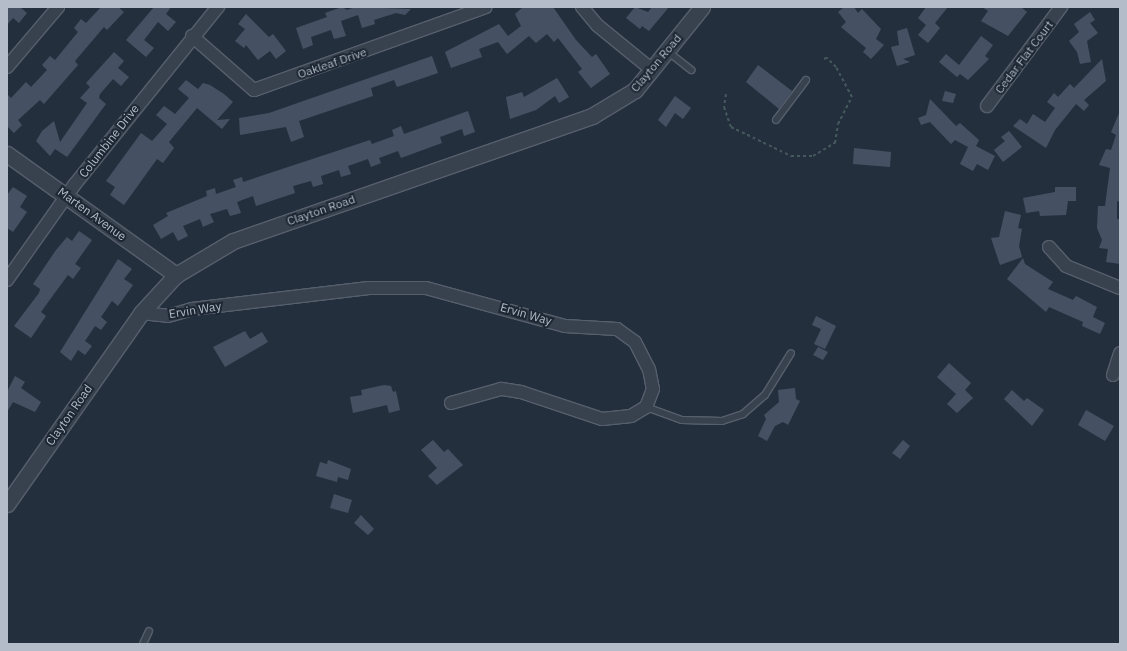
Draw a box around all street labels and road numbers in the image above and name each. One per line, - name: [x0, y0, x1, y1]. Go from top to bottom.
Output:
- street label: Cedar Flat Court: [992, 18, 1056, 96]
- street label: Clayton Road: [628, 31, 684, 95]
- street label: Oakleaf Drive: [296, 44, 368, 82]
- street label: Columbine Drive: [76, 102, 142, 180]
- street label: Marten Avenue: [55, 184, 129, 244]
- street label: Clayton Road: [285, 192, 357, 228]
- street label: Ervin Way: [168, 299, 222, 321]
- street label: Ervin Way: [499, 300, 553, 328]
- street label: Clayton Road: [43, 382, 95, 448]

